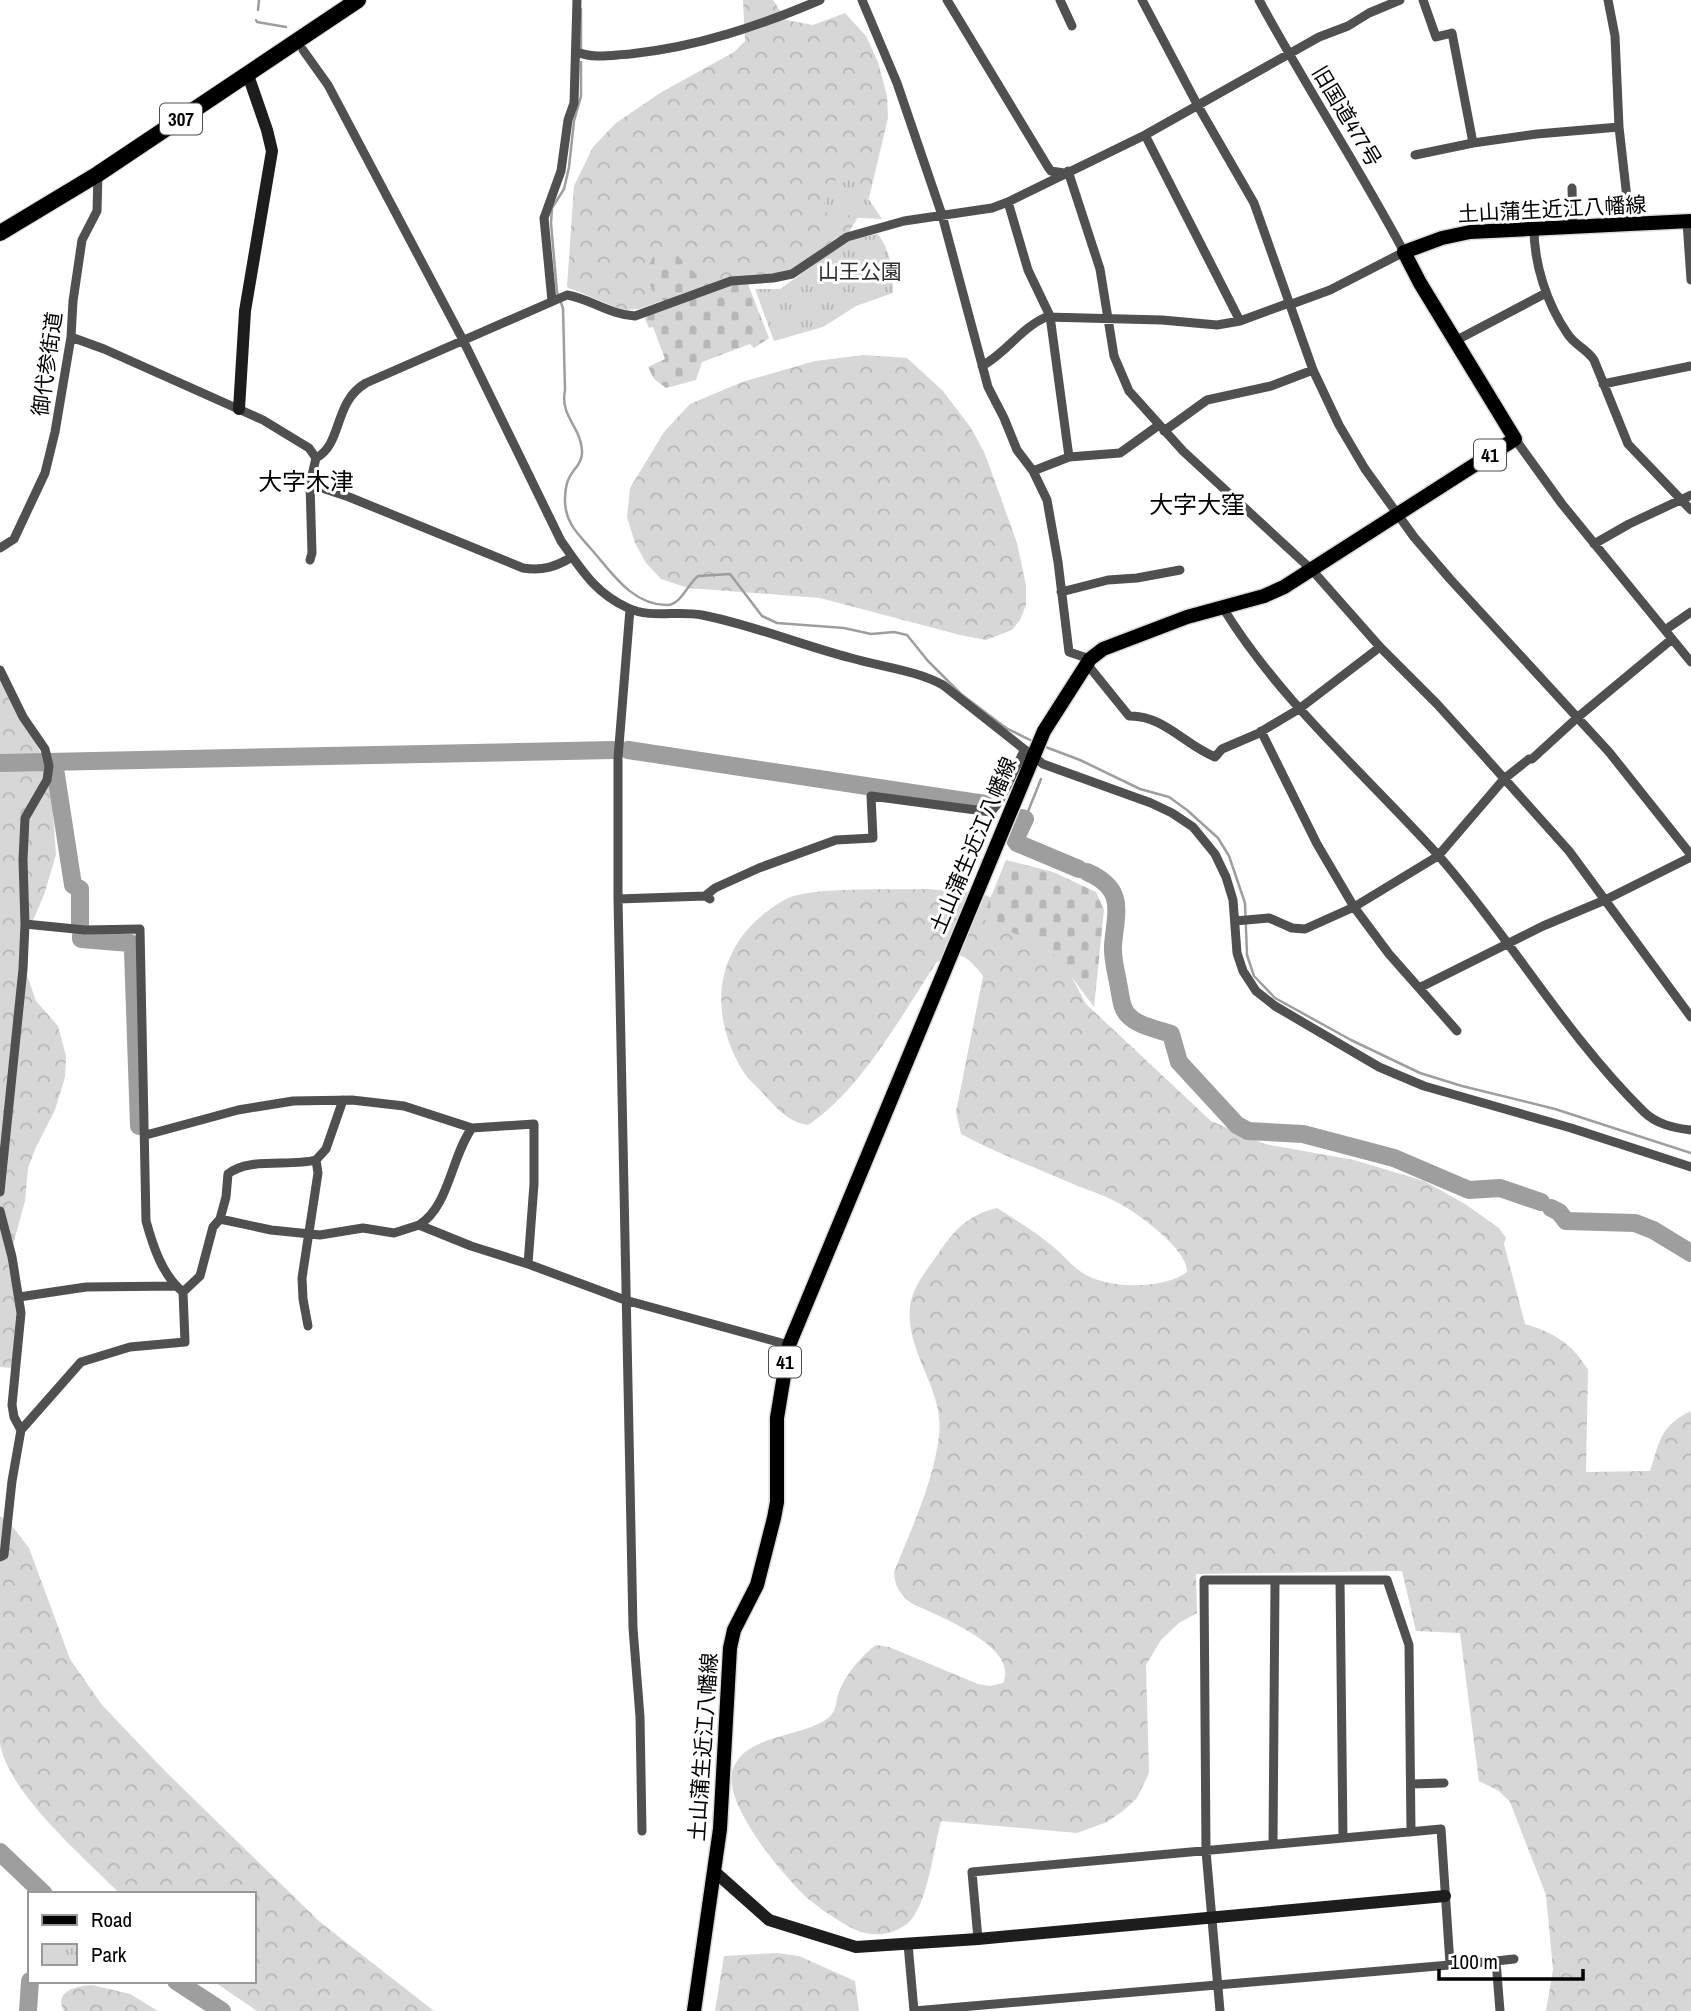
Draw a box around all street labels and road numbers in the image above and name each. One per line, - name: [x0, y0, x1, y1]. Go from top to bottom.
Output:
- street label: 旧国道477号: [1306, 60, 1388, 172]
- road number: 307: [160, 104, 202, 134]
- street label: 土山蒲生近江八幡線: [1457, 190, 1647, 228]
- street label: 御代参街道: [25, 310, 69, 418]
- road number: 41: [1474, 440, 1506, 470]
- street label: 土山蒲生近江八幡線: [923, 752, 1023, 938]
- road number: 41: [769, 1346, 801, 1378]
- street label: 土山蒲生近江八幡線: [682, 1652, 724, 1842]

